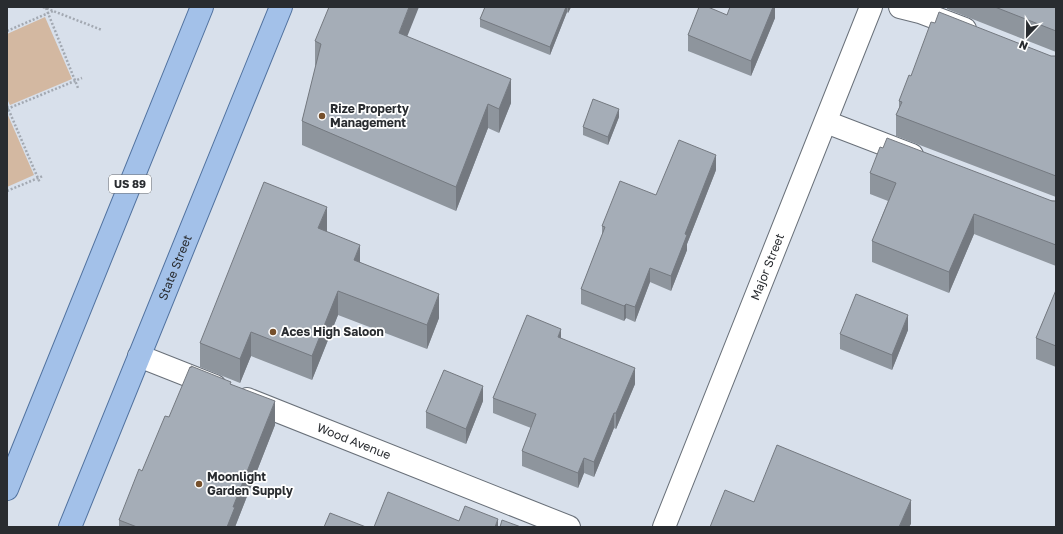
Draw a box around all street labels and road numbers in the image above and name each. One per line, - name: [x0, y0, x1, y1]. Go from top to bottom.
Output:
- road number: US 89: [109, 175, 151, 193]
- street label: Major Street: [747, 231, 787, 302]
- street label: State Street: [155, 232, 195, 302]
- street label: Wood Avenue: [315, 420, 393, 462]

